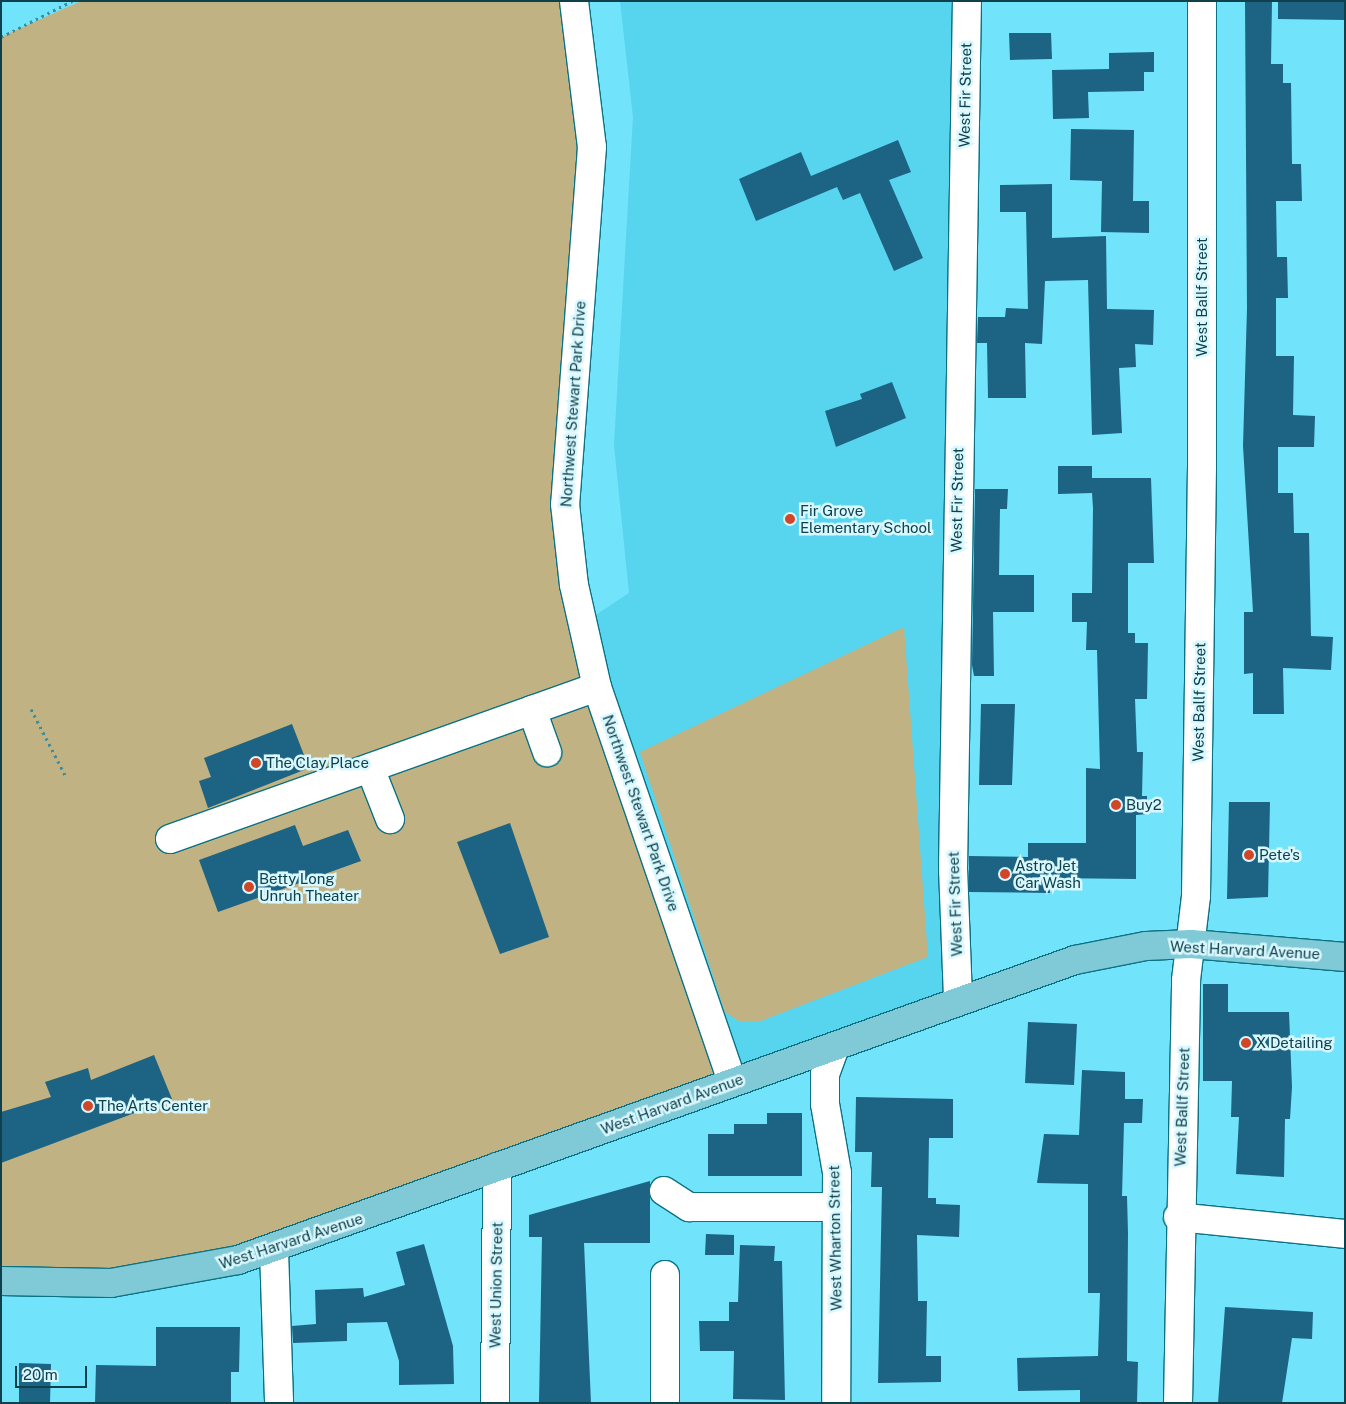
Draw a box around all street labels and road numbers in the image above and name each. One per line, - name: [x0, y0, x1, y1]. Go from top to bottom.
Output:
- street label: West Fir Street: [955, 42, 975, 148]
- street label: West Ballf Street: [1193, 237, 1211, 357]
- street label: Northwest Stewart Park Drive: [557, 300, 589, 508]
- street label: West Fir Street: [947, 447, 967, 553]
- street label: West Ballf Street: [1189, 642, 1209, 762]
- street label: Northwest Stewart Park Drive: [599, 712, 683, 914]
- street label: West Fir Street: [944, 851, 966, 957]
- street label: West Harvard Avenue: [1169, 937, 1321, 963]
- street label: West Ballf Street: [1171, 1047, 1193, 1167]
- street label: West Harvard Avenue: [598, 1070, 746, 1138]
- street label: West Wharton Street: [825, 1165, 845, 1311]
- street label: West Harvard Avenue: [217, 1209, 365, 1273]
- street label: West Union Street: [486, 1222, 506, 1348]

